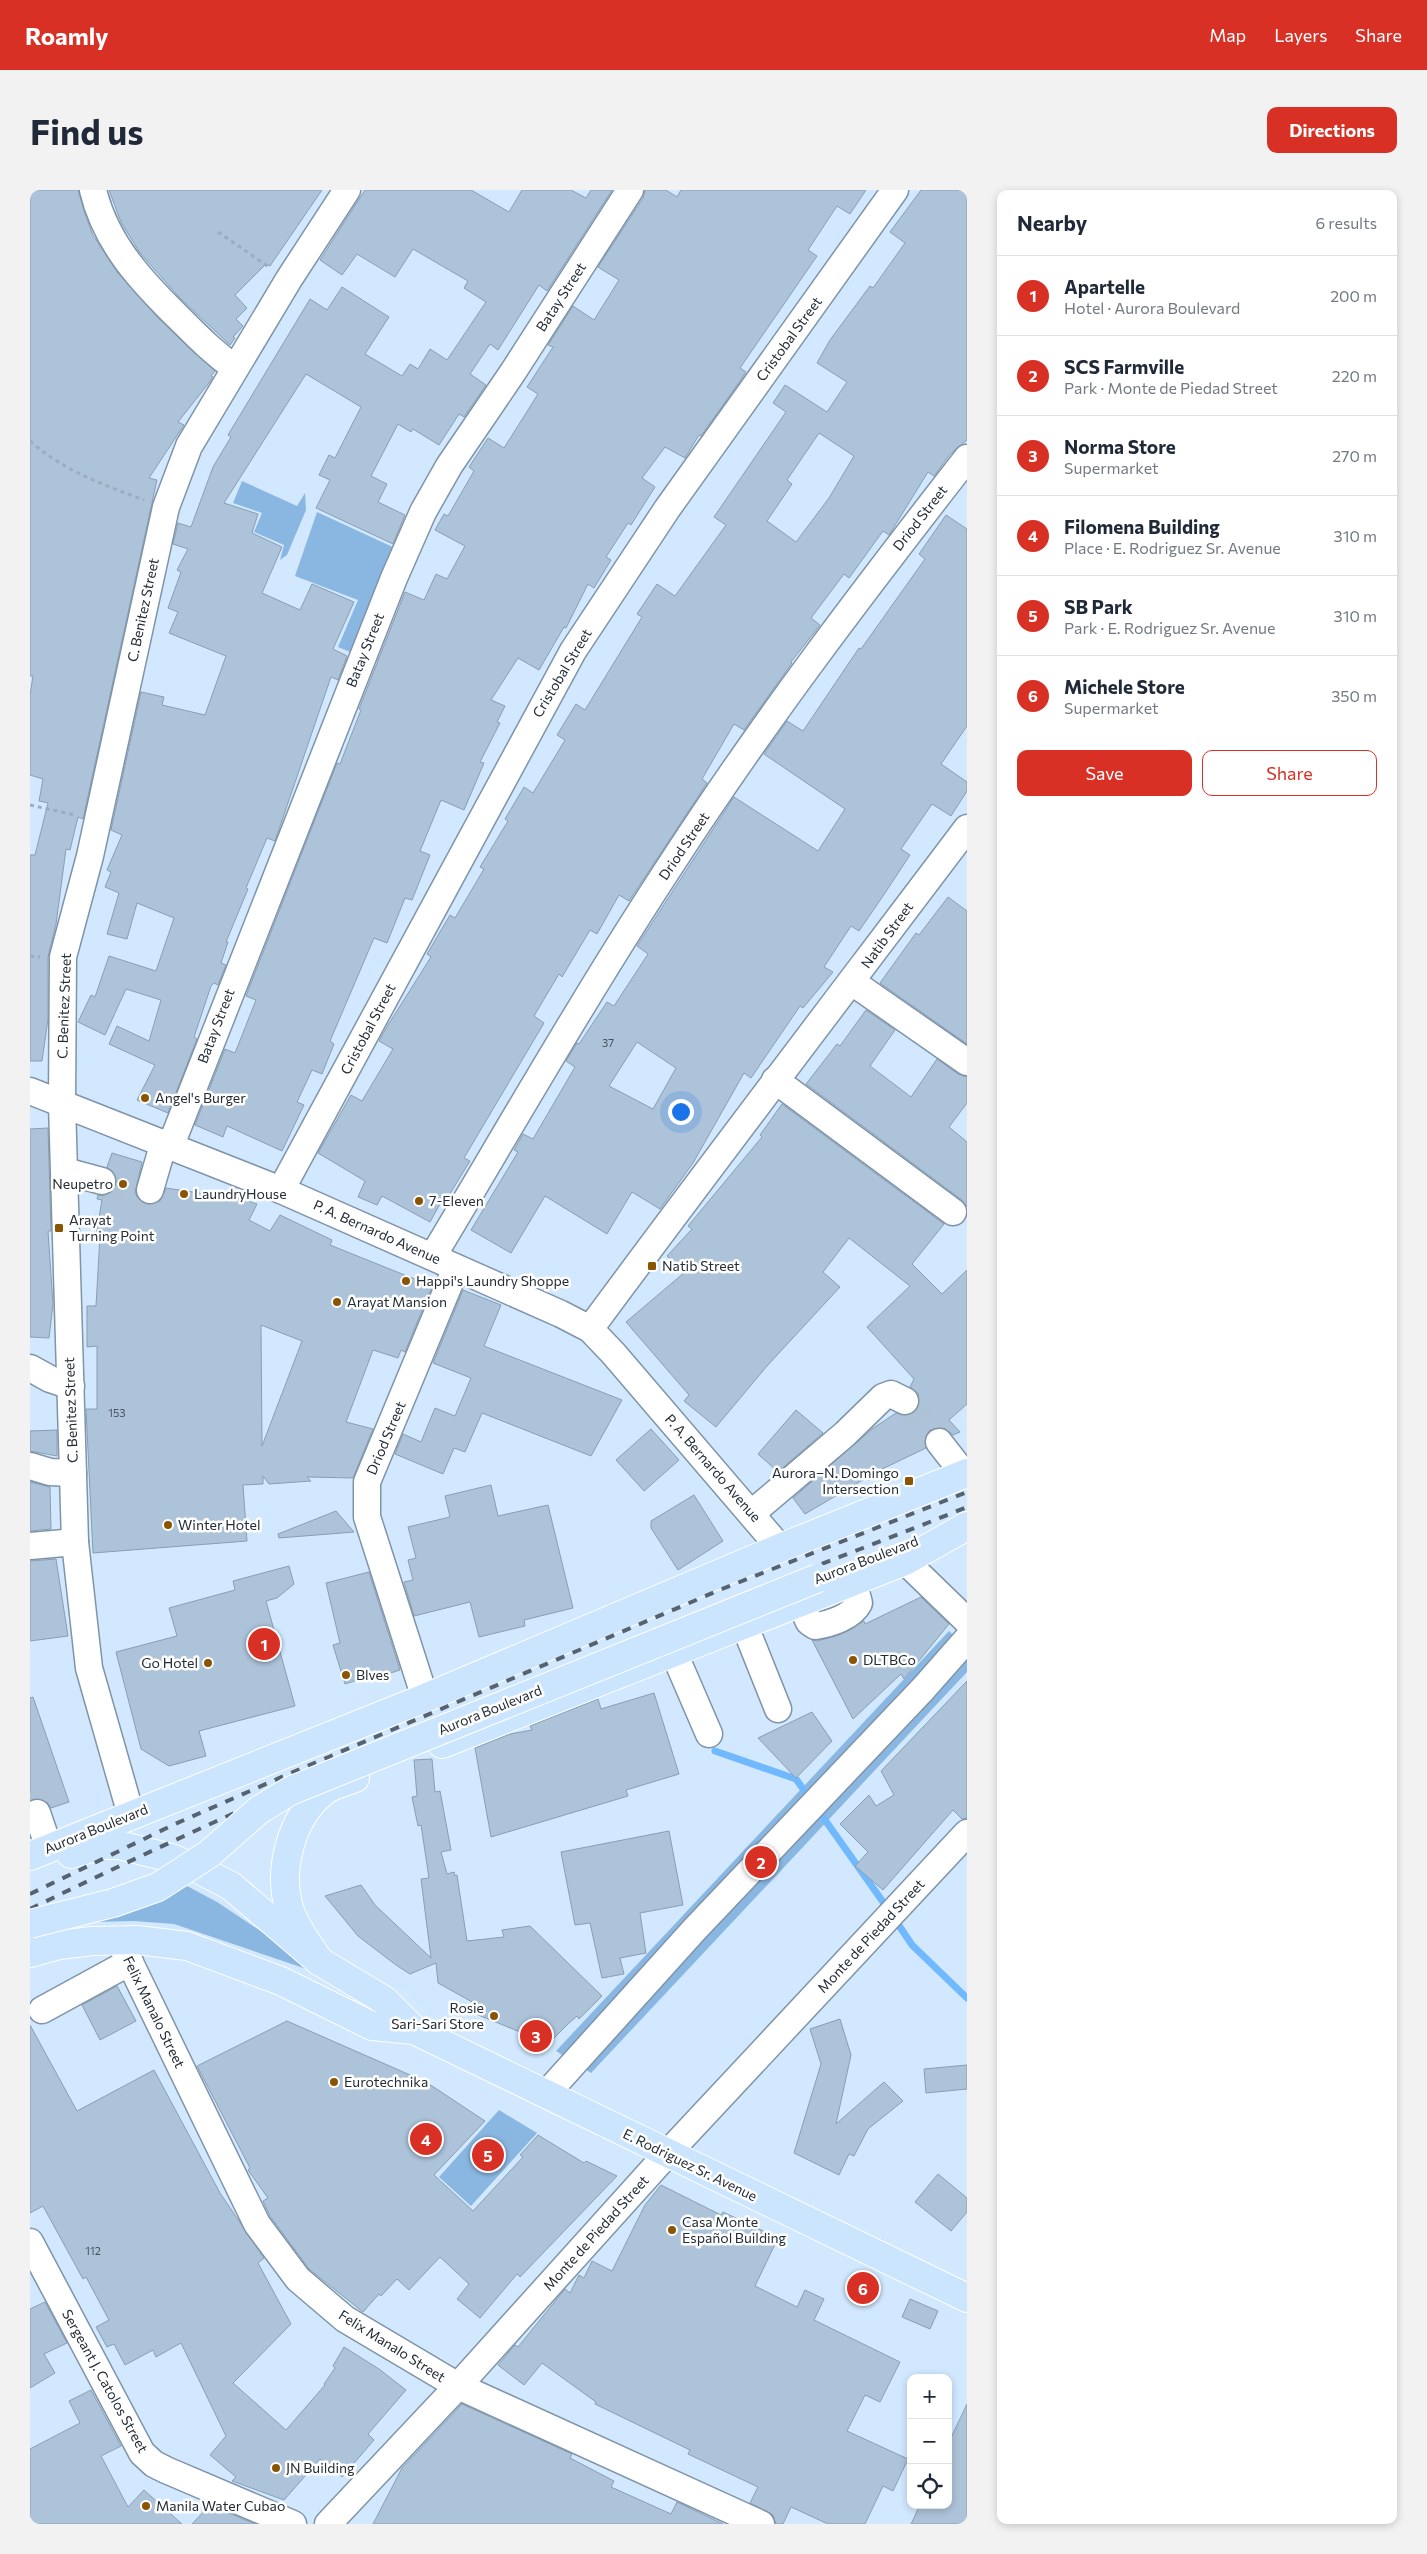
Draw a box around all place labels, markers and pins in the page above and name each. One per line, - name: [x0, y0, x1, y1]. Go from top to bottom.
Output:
- place label: Angel's Burger: [155, 1089, 246, 1106]
- marker: Angel's Burger: [139, 1092, 151, 1104]
- place label: Neupetro: [52, 1175, 113, 1192]
- marker: Neupetro: [117, 1178, 129, 1190]
- place label: LaundryHouse: [194, 1185, 287, 1202]
- marker: LaundryHouse: [178, 1188, 190, 1200]
- place label: 7-Eleven: [429, 1192, 484, 1209]
- marker: 7-Eleven: [413, 1195, 425, 1207]
- place label: Arayat Turning Point: [69, 1211, 155, 1244]
- marker: Arayat Turning Point: [53, 1222, 65, 1234]
- place label: Natib Street: [662, 1257, 740, 1274]
- marker: Natib Street: [646, 1260, 658, 1272]
- place label: Happi's Laundry Shoppe: [416, 1272, 569, 1289]
- marker: Happi's Laundry Shoppe: [400, 1275, 412, 1287]
- place label: Arayat Mansion: [347, 1293, 447, 1310]
- marker: Arayat Mansion: [331, 1296, 343, 1308]
- place label: Aurora–N. Domingo Intersection: [772, 1464, 899, 1497]
- marker: Aurora–N. Domingo Intersection: [903, 1475, 915, 1487]
- place label: Winter Hotel: [178, 1516, 261, 1533]
- marker: Winter Hotel: [162, 1519, 174, 1531]
- pin: 1: [248, 1625, 280, 1663]
- place label: DLTBCo: [863, 1651, 916, 1668]
- place label: Go Hotel: [141, 1654, 198, 1671]
- marker: DLTBCo: [847, 1654, 859, 1666]
- marker: Go Hotel: [202, 1657, 214, 1669]
- place label: Blves: [356, 1666, 389, 1683]
- marker: Blves: [340, 1669, 352, 1681]
- pin: 2: [745, 1843, 777, 1881]
- place label: Rosie Sari-Sari Store: [391, 1999, 484, 2032]
- marker: Rosie Sari-Sari Store: [488, 2010, 500, 2022]
- pin: 3: [520, 2017, 552, 2055]
- place label: Eurotechnika: [344, 2073, 428, 2090]
- marker: Eurotechnika: [328, 2076, 340, 2088]
- pin: 4: [410, 2120, 442, 2158]
- pin: 5: [472, 2136, 504, 2174]
- place label: Casa Monte Español Building: [682, 2213, 787, 2246]
- marker: Casa Monte Español Building: [666, 2224, 678, 2236]
- pin: 6: [847, 2269, 879, 2307]
- place label: JN Building: [286, 2459, 355, 2476]
- marker: JN Building: [270, 2462, 282, 2474]
- place label: Manila Water Cubao: [156, 2497, 285, 2514]
- marker: Manila Water Cubao: [140, 2500, 152, 2512]

